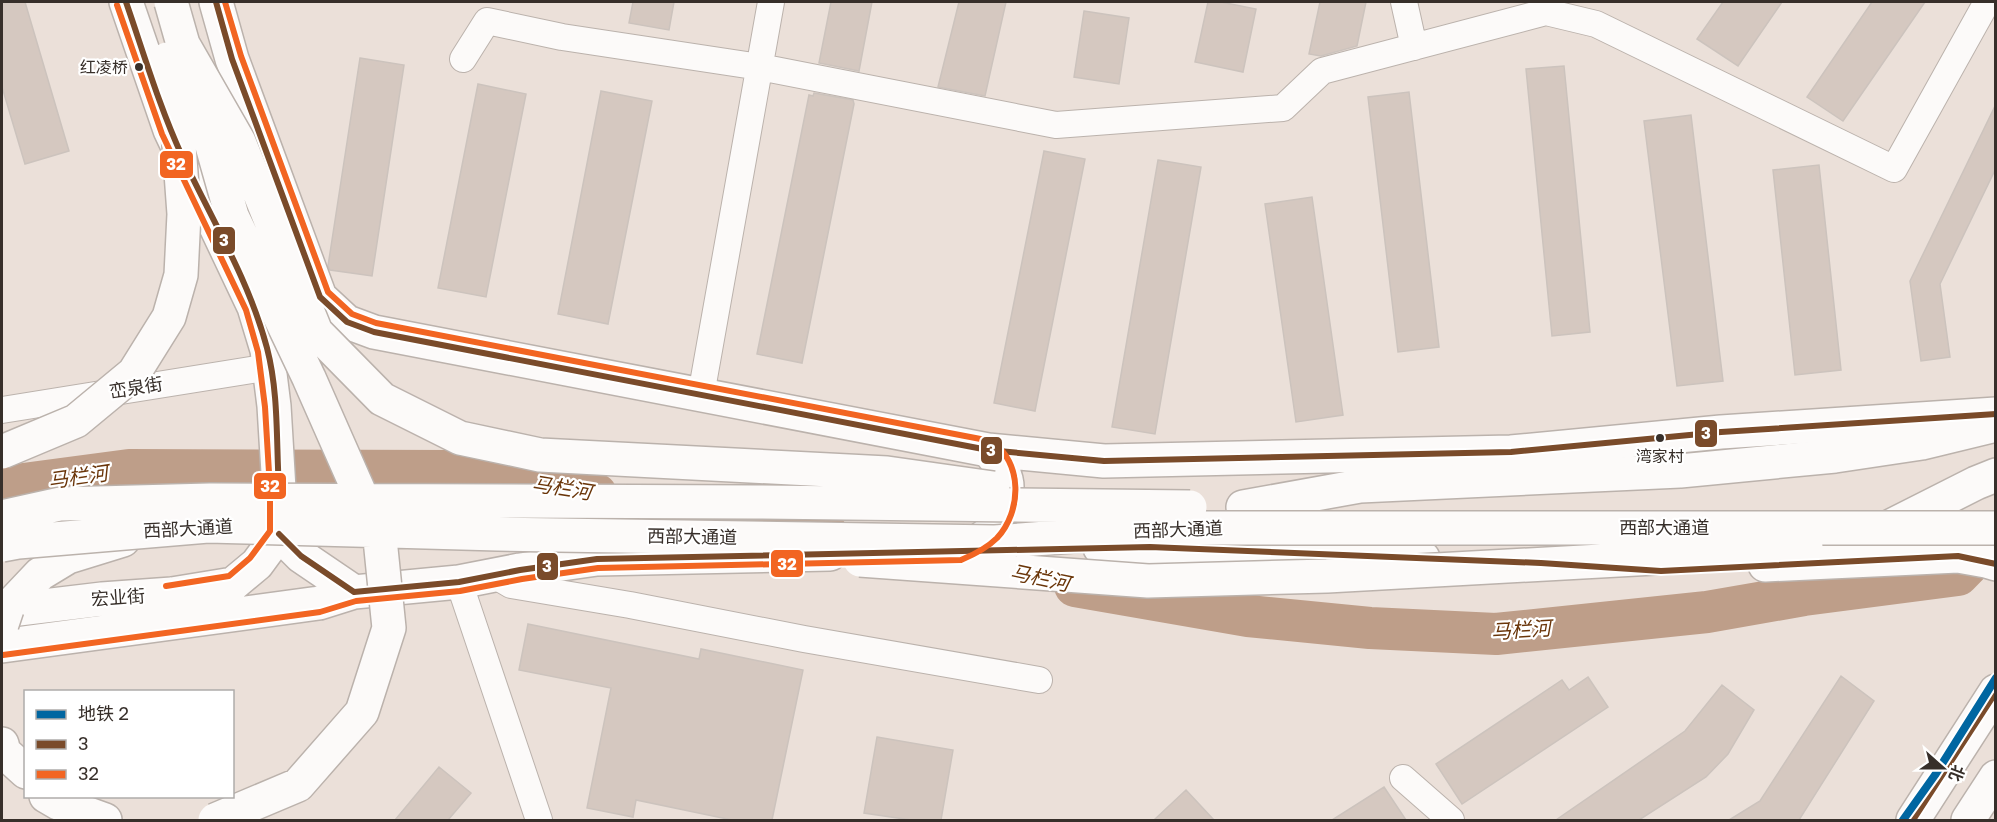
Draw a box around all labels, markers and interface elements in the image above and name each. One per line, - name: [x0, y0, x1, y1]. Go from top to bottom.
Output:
- place label: 红凌桥: [80, 57, 128, 77]
- marker: 红凌桥: [133, 61, 145, 73]
- line badge: 32: [159, 150, 194, 179]
- text: 32: [166, 154, 186, 174]
- line badge: 3: [212, 226, 236, 255]
- text: 3: [219, 230, 229, 250]
- street label: 峦泉街: [107, 372, 164, 402]
- line badge: 3: [1694, 419, 1718, 448]
- text: 3: [1701, 423, 1711, 443]
- marker: 湾家村: [1654, 432, 1666, 444]
- line badge: 3: [980, 436, 1003, 465]
- text: 3: [986, 440, 996, 460]
- place label: 湾家村: [1636, 446, 1684, 466]
- water label: 马栏河: [46, 459, 113, 492]
- water label: 马栏河: [531, 470, 598, 504]
- line badge: 32: [253, 472, 287, 500]
- text: 32: [260, 476, 280, 496]
- street label: 西部大通道: [142, 515, 233, 541]
- street label: 西部大通道: [1133, 516, 1223, 542]
- street label: 西部大通道: [1619, 516, 1709, 538]
- street label: 西部大通道: [647, 524, 737, 548]
- line badge: 32: [770, 549, 804, 578]
- line badge: 3: [536, 552, 559, 581]
- text: 32: [777, 554, 797, 574]
- text: 3: [542, 556, 552, 576]
- water label: 马栏河: [1008, 559, 1076, 596]
- street label: 宏业街: [90, 584, 146, 610]
- water label: 马栏河: [1490, 615, 1556, 643]
- legend: [24, 690, 234, 798]
- text: 地铁 2: [78, 702, 129, 724]
- text: 3: [78, 732, 89, 754]
- north arrow: [1913, 738, 1973, 798]
- text: 32: [78, 762, 99, 784]
- text: 北: [1945, 762, 1969, 784]

